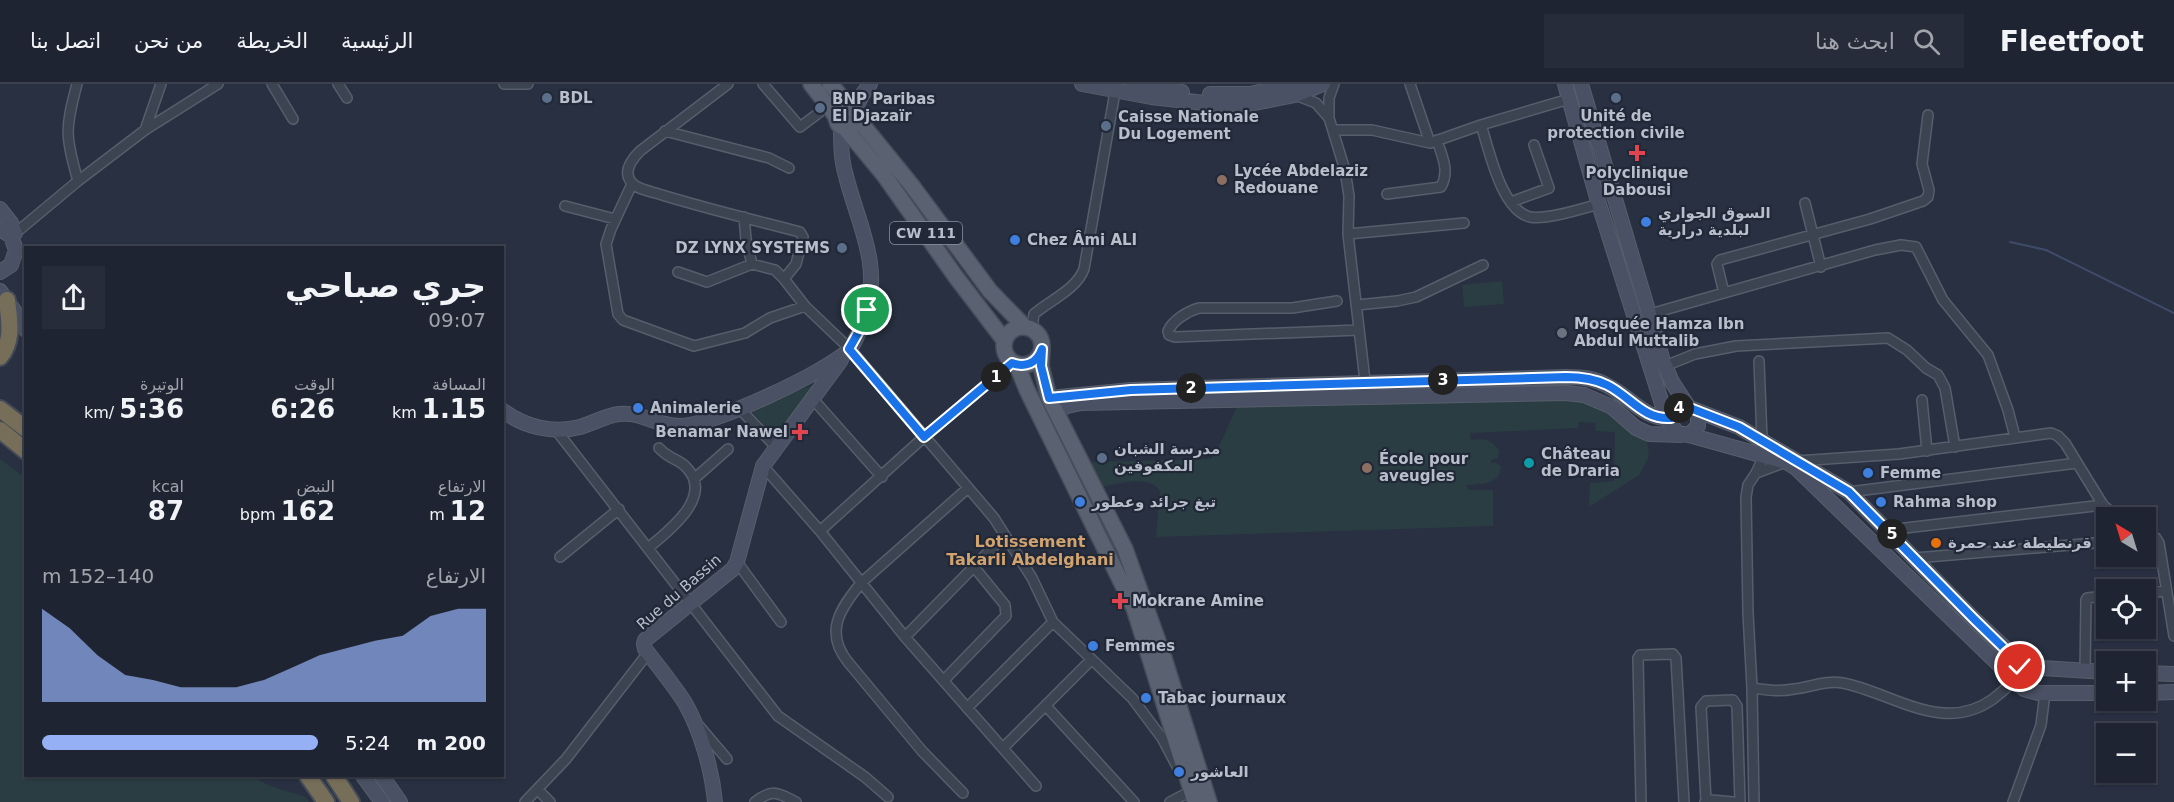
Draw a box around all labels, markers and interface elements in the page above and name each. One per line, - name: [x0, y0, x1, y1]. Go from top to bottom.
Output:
- search box: [1544, 14, 1964, 68]
- icon: search: [1910, 25, 1943, 58]
- text: Fleetfoot: [2000, 25, 2144, 58]
- text: اتصل بنا: [30, 29, 101, 53]
- text: من نحن: [134, 29, 203, 53]
- text: الخريطة: [236, 29, 308, 53]
- text: الرئيسية: [341, 29, 413, 53]
- text: ابحث هنا: [1815, 29, 1895, 54]
- place label: BDL: [559, 89, 593, 107]
- place label: BNP Paribas El Djazaïr: [832, 90, 935, 125]
- marker: BDL: [540, 91, 554, 105]
- marker: Unité de protection civile: [1609, 91, 1623, 105]
- marker: BNP Paribas El Djazaïr: [813, 101, 827, 115]
- place label: Unité de protection civile: [1547, 107, 1685, 142]
- place label: Caisse Nationale Du Logement: [1118, 108, 1259, 143]
- marker: Caisse Nationale Du Logement: [1099, 119, 1113, 133]
- marker: Polyclinique Dabousi: [1628, 144, 1646, 162]
- place label: Lycée Abdelaziz Redouane: [1234, 162, 1368, 197]
- place label: Polyclinique Dabousi: [1586, 164, 1688, 199]
- marker: Lycée Abdelaziz Redouane: [1215, 173, 1229, 187]
- place label: السوق الجواري لبلدية درارية: [1658, 204, 1771, 239]
- marker: السوق الجواري لبلدية درارية: [1639, 215, 1653, 229]
- road number: CW 111: [890, 222, 962, 244]
- place label: Chez Âmi ALI: [1027, 230, 1137, 249]
- marker: Chez Âmi ALI: [1008, 233, 1022, 247]
- place label: DZ LYNX SYSTEMS: [675, 239, 830, 257]
- marker: DZ LYNX SYSTEMS: [835, 241, 849, 255]
- button: share: [42, 266, 105, 329]
- text: جري صباحي: [285, 266, 486, 305]
- pin: [841, 284, 892, 335]
- icon: arrive: [850, 293, 883, 326]
- text: 09:07: [428, 308, 486, 332]
- place label: Mosquée Hamza Ibn Abdul Muttalib: [1574, 315, 1745, 350]
- marker: Mosquée Hamza Ibn Abdul Muttalib: [1555, 326, 1569, 340]
- pin: 1: [981, 362, 1011, 392]
- pin: 3: [1428, 365, 1458, 395]
- text: 1: [990, 367, 1002, 386]
- text: 3: [1437, 370, 1449, 389]
- pin: 2: [1176, 373, 1206, 403]
- text: الوتيرة: [140, 375, 184, 394]
- text: الوقت: [294, 375, 335, 394]
- text: المسافة: [432, 375, 486, 394]
- text: 2: [1185, 378, 1197, 397]
- pin: 4: [1664, 393, 1694, 423]
- text: 5:36: [119, 394, 184, 424]
- text: 6:26: [270, 394, 335, 424]
- text: 1.15: [422, 394, 486, 424]
- text: 4: [1673, 398, 1685, 417]
- place label: Animalerie: [650, 399, 741, 417]
- marker: Animalerie: [631, 401, 645, 415]
- text: /km: [84, 403, 119, 422]
- text: km: [392, 403, 422, 422]
- place label: Benamar Nawel: [655, 423, 788, 441]
- marker: Benamar Nawel: [793, 425, 807, 439]
- place label: مدرسة الشبان المكفوفين: [1114, 440, 1220, 475]
- place label: Château de Draria: [1541, 445, 1620, 480]
- place label: École pour aveugles: [1379, 449, 1469, 485]
- marker: مدرسة الشبان المكفوفين: [1095, 451, 1109, 465]
- marker: Château de Draria: [1522, 456, 1536, 470]
- marker: École pour aveugles: [1360, 461, 1374, 475]
- place label: Femme: [1880, 464, 1941, 482]
- marker: Femme: [1861, 466, 1875, 480]
- text: kcal: [152, 477, 184, 496]
- text: النبض: [296, 477, 335, 496]
- text: الارتفاع: [438, 477, 486, 496]
- place label: تبغ جرائد وعطور: [1091, 493, 1216, 511]
- place label: Rahma shop: [1893, 493, 1997, 511]
- marker: تبغ جرائد وعطور: [1073, 495, 1087, 509]
- marker: Rahma shop: [1874, 495, 1888, 509]
- text: 87: [148, 496, 184, 526]
- text: 162: [281, 496, 335, 526]
- text: 12: [450, 496, 486, 526]
- text: bpm: [240, 505, 281, 524]
- text: m: [429, 505, 450, 524]
- north arrow: [2096, 507, 2156, 567]
- map controls: [2096, 507, 2156, 783]
- pin: 5: [1877, 519, 1907, 549]
- text: 5: [1886, 524, 1898, 543]
- district label: Lotissement Takarli Abdelghani: [946, 532, 1114, 569]
- place label: قرنطيطة عند حمرة: [1948, 534, 2092, 552]
- marker: قرنطيطة عند حمرة: [1929, 536, 1943, 550]
- street label: Rue du Bassin: [633, 550, 725, 634]
- text: 140–152 m: [42, 564, 154, 588]
- text: الارتفاع: [426, 564, 486, 588]
- button: locate: [2096, 579, 2156, 639]
- place label: Mokrane Amine: [1132, 592, 1264, 610]
- marker: Mokrane Amine: [1113, 594, 1127, 608]
- place label: Femmes: [1105, 637, 1175, 655]
- marker: Femmes: [1086, 639, 1100, 653]
- pin: [1994, 641, 2045, 692]
- icon: check: [2003, 650, 2036, 683]
- button: +: [2096, 651, 2156, 711]
- place label: Tabac journaux: [1158, 689, 1286, 707]
- marker: Tabac journaux: [1139, 691, 1153, 705]
- button: −: [2096, 723, 2156, 783]
- text: 5:24: [345, 731, 390, 755]
- text: 200 m: [416, 731, 486, 755]
- place label: العاشور: [1190, 763, 1249, 781]
- marker: العاشور: [1172, 765, 1186, 779]

